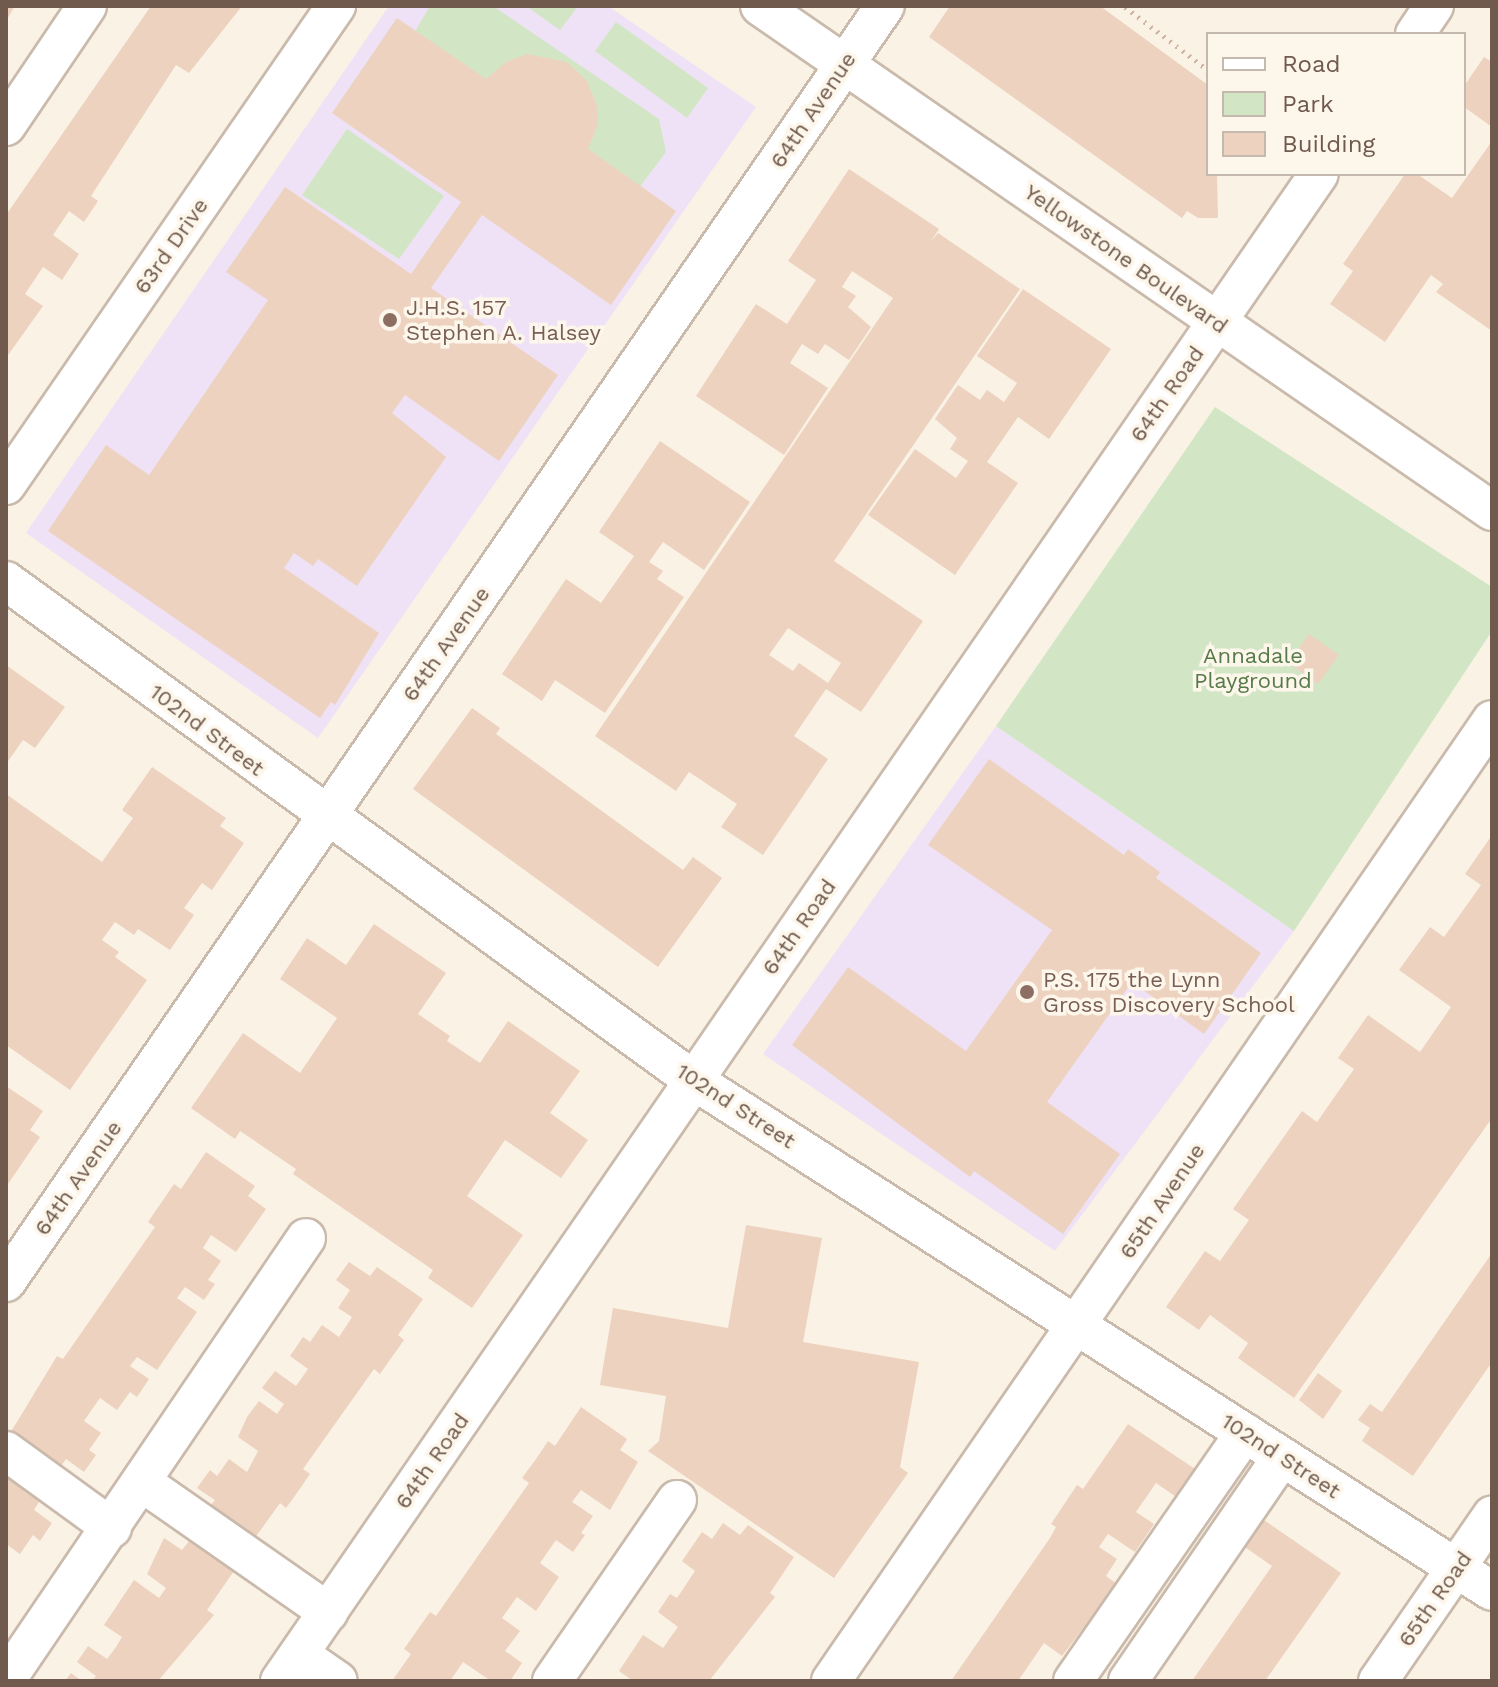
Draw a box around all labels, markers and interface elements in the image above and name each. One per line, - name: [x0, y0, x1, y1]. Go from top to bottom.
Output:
- legend: [1206, 32, 1466, 176]
- street label: 64th Avenue: [764, 47, 862, 173]
- text: Road: [1282, 50, 1341, 78]
- text: Park: [1282, 90, 1334, 118]
- text: Building: [1282, 130, 1375, 158]
- street label: Yellowstone Boulevard: [1019, 179, 1233, 339]
- street label: 63rd Drive: [128, 193, 214, 299]
- place label: J.H.S. 157 Stephen A. Halsey: [406, 294, 602, 346]
- marker: J.H.S. 157 Stephen A. Halsey: [381, 311, 399, 329]
- street label: 64th Road: [1124, 341, 1210, 447]
- street label: 64th Avenue: [396, 581, 496, 707]
- park label: Annadale Playground: [1194, 642, 1312, 694]
- street label: 102nd Street: [145, 678, 269, 782]
- street label: 64th Road: [756, 874, 842, 980]
- place label: P.S. 175 the Lynn Gross Discovery School: [1043, 966, 1295, 1018]
- marker: P.S. 175 the Lynn Gross Discovery School: [1018, 983, 1036, 1001]
- street label: 102nd Street: [672, 1058, 800, 1154]
- street label: 64th Avenue: [28, 1115, 128, 1241]
- street label: 65th Avenue: [1113, 1138, 1211, 1264]
- street label: 64th Road: [389, 1408, 475, 1514]
- street label: 102nd Street: [1217, 1408, 1345, 1504]
- street label: 65th Road: [1393, 1546, 1477, 1652]

